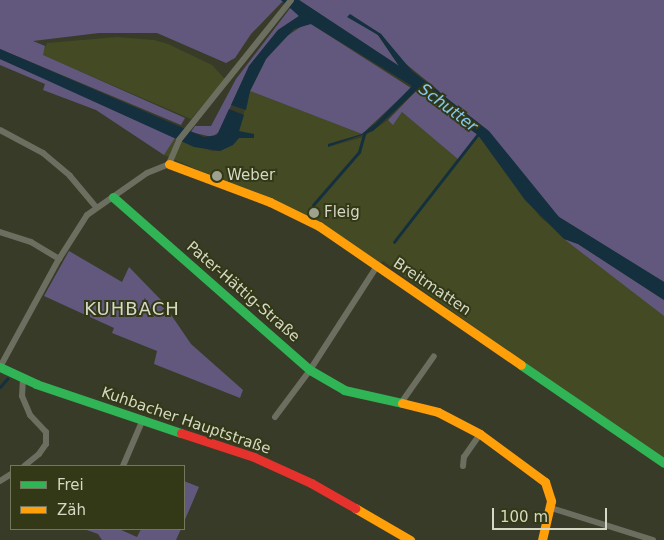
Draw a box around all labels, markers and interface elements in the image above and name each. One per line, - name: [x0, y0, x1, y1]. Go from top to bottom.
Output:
- water label: Schutter: [415, 80, 481, 136]
- place label: Weber: [227, 167, 275, 185]
- marker: Weber: [211, 170, 223, 182]
- place label: Fleig: [324, 204, 360, 222]
- marker: Fleig: [308, 207, 320, 219]
- street label: Pater-Hättig-Straße: [183, 238, 303, 346]
- street label: Breitmatten: [390, 254, 474, 320]
- district label: KUHBACH: [83, 298, 181, 320]
- street label: Kuhbacher Hauptstraße: [99, 384, 273, 458]
- legend: [10, 465, 185, 530]
- text: Frei: [57, 476, 84, 494]
- scale bar: [494, 498, 609, 530]
- text: Zäh: [57, 501, 86, 519]
- text: 100 m: [500, 508, 548, 526]

